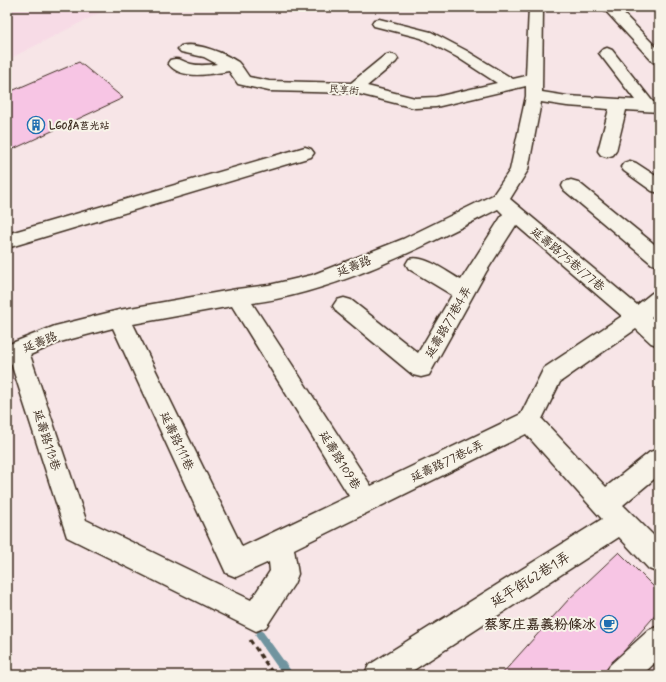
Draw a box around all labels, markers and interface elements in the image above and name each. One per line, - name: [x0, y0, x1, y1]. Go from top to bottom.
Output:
- street label: 民享街: [328, 83, 359, 98]
- building icon: LG08A莒光站: [26, 115, 46, 135]
- place label: LG08A莒光站: [49, 119, 109, 133]
- street label: 延壽路75巷/77巷: [527, 224, 608, 296]
- street label: 延壽路: [335, 253, 374, 281]
- street label: 延壽路77巷4弄: [422, 284, 476, 361]
- street label: 延壽路: [21, 329, 60, 357]
- street label: 延壽路113巷: [29, 408, 63, 473]
- street label: 延壽路111巷: [155, 409, 197, 473]
- street label: 延壽路109巷: [315, 428, 364, 493]
- street label: 延壽路77巷6弄: [408, 437, 487, 487]
- street label: 延平街62巷1弄: [487, 548, 574, 612]
- cafe icon: 蔡家庄嘉義粉條冰: [599, 614, 619, 634]
- place label: 蔡家庄嘉義粉條冰: [484, 616, 596, 634]

